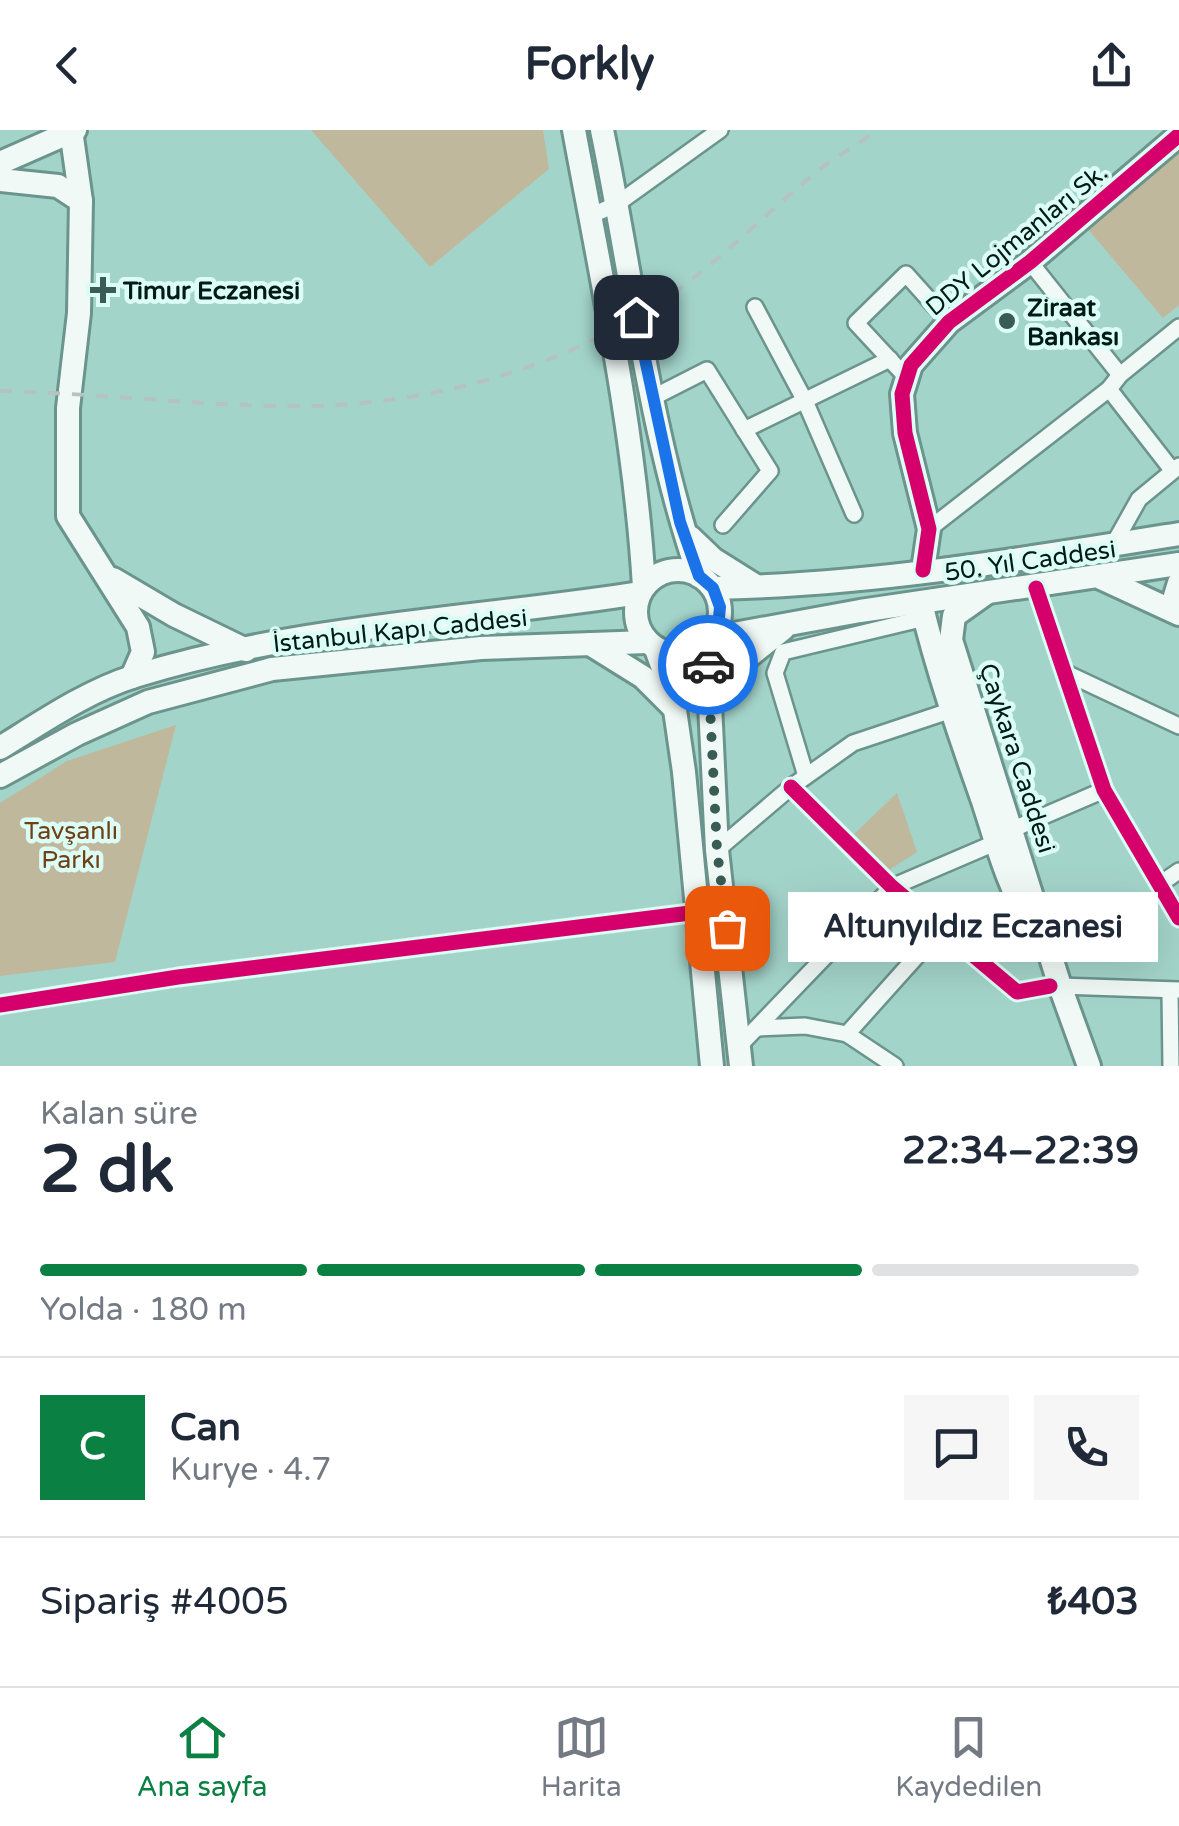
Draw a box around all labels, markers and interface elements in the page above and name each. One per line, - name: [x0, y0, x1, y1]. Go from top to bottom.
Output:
- icon: back: [40, 38, 95, 93]
- text: Forkly: [524, 38, 655, 92]
- icon: share: [1084, 38, 1139, 93]
- street label: DDY Lojmanları Sk.: [920, 157, 1114, 322]
- pin: [594, 275, 679, 360]
- place label: Timur Eczanesi: [122, 276, 300, 306]
- marker: Timur Eczanesi: [92, 279, 114, 301]
- icon: home: [609, 290, 664, 345]
- place label: Ziraat Bankası: [1027, 293, 1119, 352]
- marker: Ziraat Bankası: [996, 310, 1018, 332]
- street label: 50. Yıl Caddesi: [942, 534, 1118, 588]
- street label: İstanbul Kapı Caddesi: [271, 603, 529, 659]
- courier: [658, 615, 758, 715]
- icon: car: [681, 638, 736, 693]
- street label: Çaykara Caddesi: [972, 660, 1062, 857]
- park label: Tavşanlı Parkı: [24, 816, 118, 875]
- pin: [685, 886, 770, 971]
- callout: Altunyıldız Eczanesi: [787, 893, 1157, 963]
- icon: bag: [700, 901, 755, 956]
- text: Altunyıldız Eczanesi: [823, 908, 1123, 946]
- text: Kalan süre: [40, 1095, 198, 1133]
- text: 22:34–22:39: [902, 1128, 1139, 1174]
- text: 2 dk: [40, 1131, 174, 1210]
- text: Yolda · 180 m: [40, 1291, 247, 1329]
- button: chat: [904, 1395, 1009, 1500]
- button: phone: [1034, 1395, 1139, 1500]
- text: Can: [170, 1405, 241, 1451]
- text: C: [79, 1424, 106, 1470]
- text: Kurye · 4.7: [170, 1451, 331, 1489]
- text: Sipariş #4005: [40, 1579, 289, 1625]
- text: ₺403: [1047, 1579, 1139, 1625]
- tab: Ana sayfa: [137, 1710, 267, 1804]
- tab: Harita: [541, 1710, 622, 1804]
- tab: Kaydedilen: [895, 1710, 1042, 1804]

